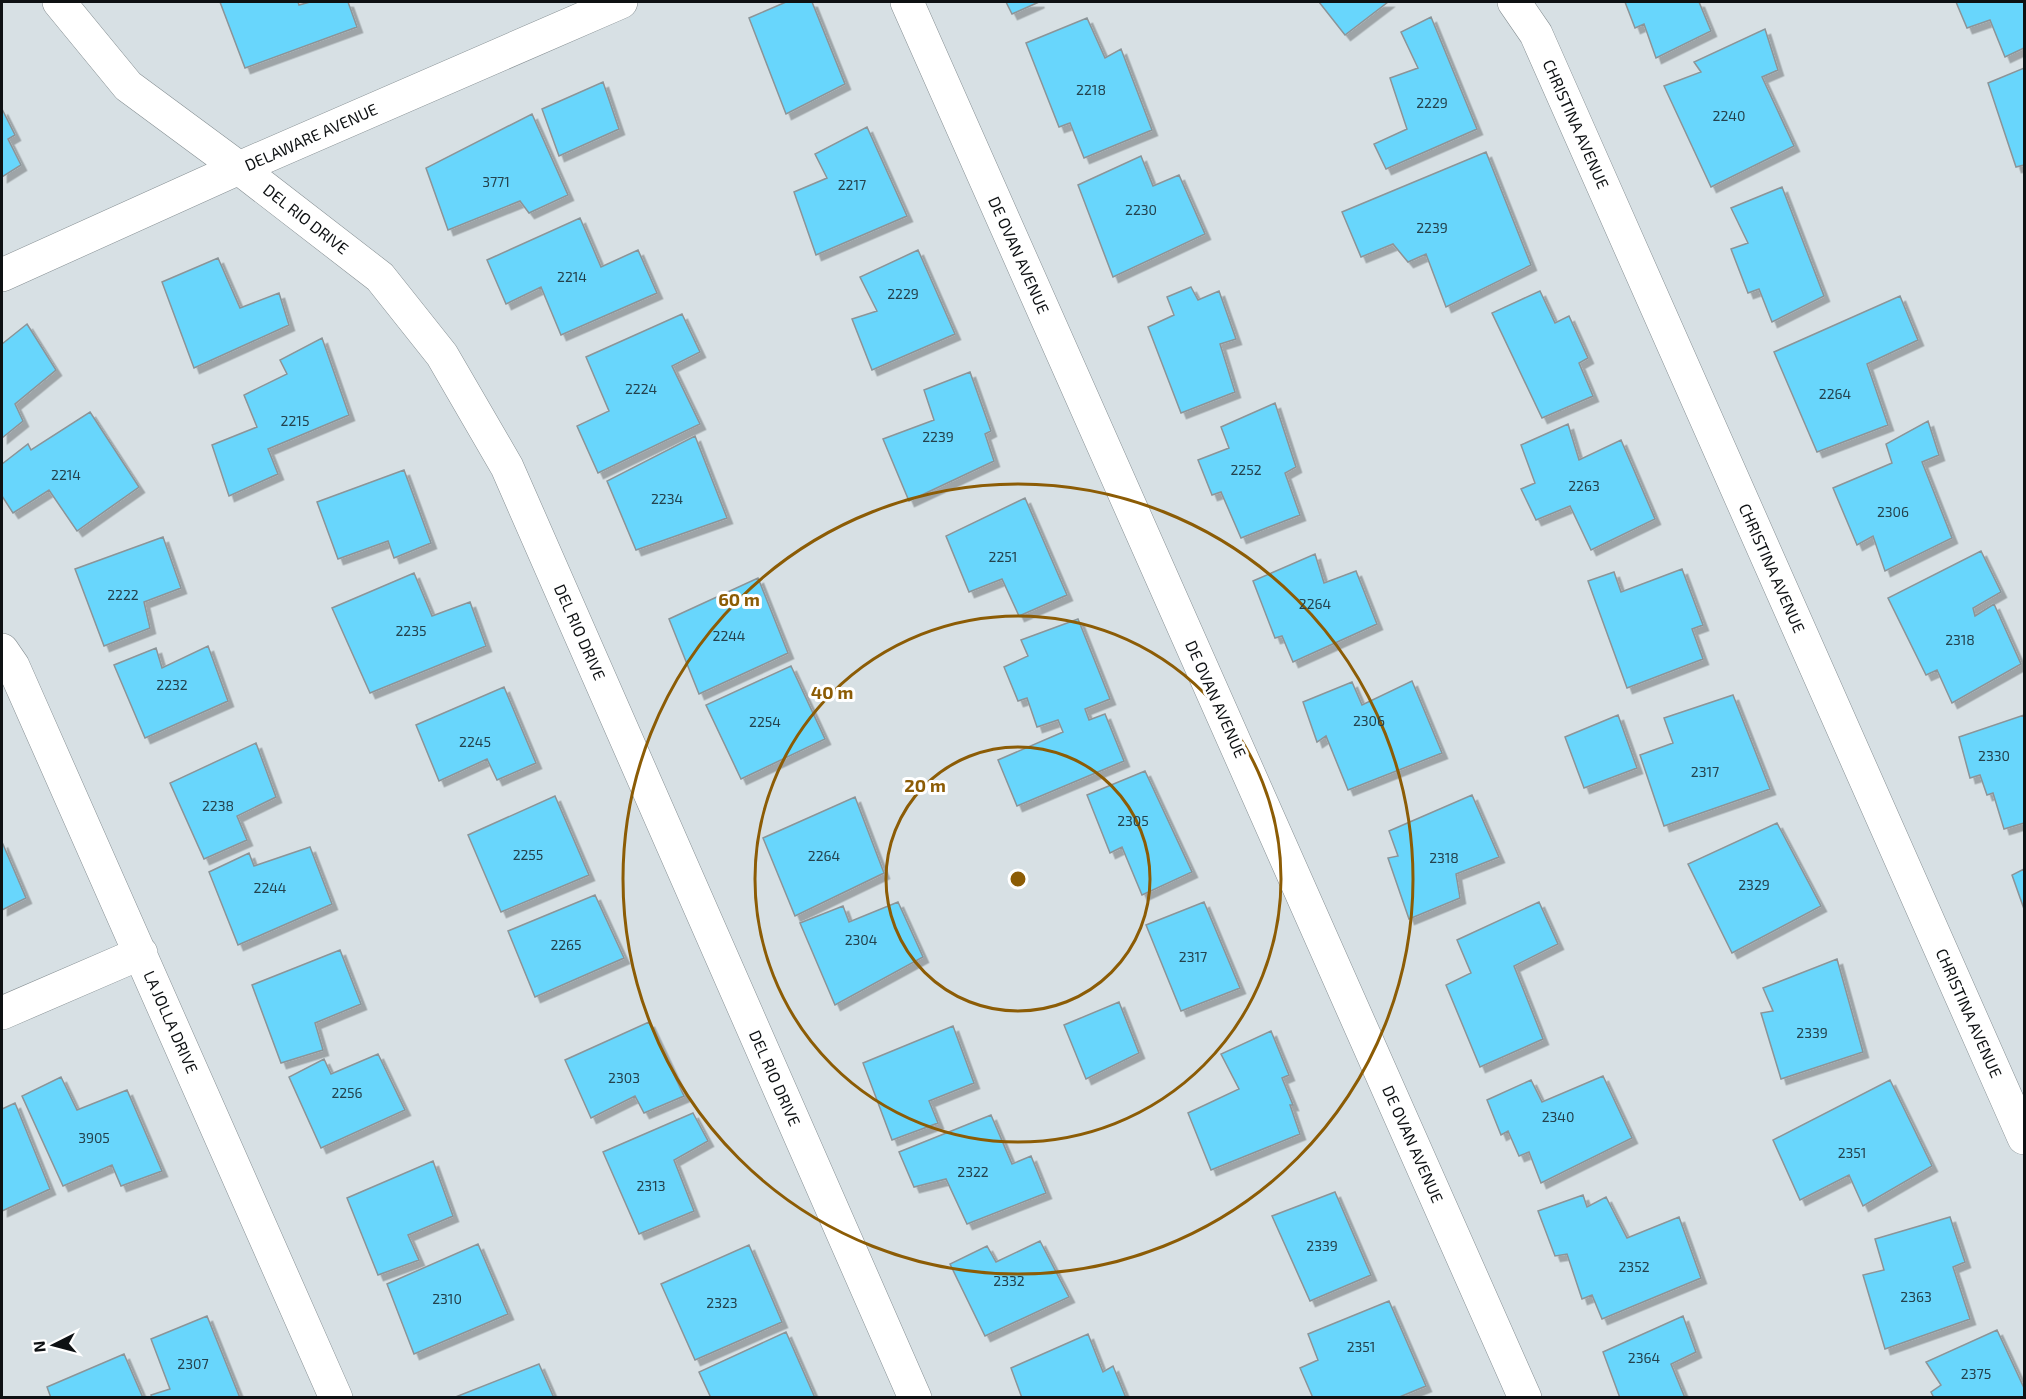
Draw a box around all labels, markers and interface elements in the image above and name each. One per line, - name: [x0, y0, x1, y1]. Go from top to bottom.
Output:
- street label: CHRISTINA AVENUE: [1539, 56, 1613, 191]
- house number: 2218: [1076, 81, 1106, 98]
- house number: 2229: [1416, 94, 1448, 111]
- street label: DELAWARE AVENUE: [242, 99, 380, 174]
- house number: 2240: [1713, 107, 1745, 124]
- house number: 3771: [482, 173, 510, 190]
- house number: 2217: [838, 176, 866, 193]
- street label: DEL RIO DRIVE: [260, 179, 353, 258]
- street label: DE OVAN AVENUE: [985, 193, 1054, 316]
- house number: 2230: [1125, 201, 1157, 218]
- house number: 2239: [1416, 219, 1448, 236]
- house number: 2214: [557, 268, 587, 285]
- house number: 2229: [887, 285, 919, 302]
- house number: 2224: [625, 380, 657, 397]
- house number: 2264: [1819, 385, 1851, 402]
- house number: 2215: [281, 412, 309, 429]
- house number: 2239: [922, 428, 954, 445]
- house number: 2252: [1230, 461, 1262, 478]
- house number: 2214: [51, 466, 81, 483]
- house number: 2263: [1568, 477, 1600, 494]
- house number: 2234: [651, 490, 683, 507]
- street label: CHRISTINA AVENUE: [1735, 500, 1809, 635]
- house number: 2306: [1877, 503, 1909, 520]
- house number: 2251: [989, 548, 1017, 565]
- street label: DEL RIO DRIVE: [551, 581, 610, 683]
- house number: 2222: [107, 586, 139, 603]
- text: 60 m: [718, 588, 760, 610]
- house number: 2264: [1299, 595, 1331, 612]
- house number: 2235: [395, 622, 427, 639]
- house number: 2244: [713, 627, 745, 644]
- house number: 2318: [1945, 631, 1975, 648]
- street label: DE OVAN AVENUE: [1182, 637, 1251, 760]
- house number: 2232: [156, 676, 188, 693]
- text: 40 m: [811, 681, 853, 703]
- house number: 2306: [1353, 712, 1385, 729]
- house number: 2254: [749, 713, 781, 730]
- house number: 2245: [459, 733, 491, 750]
- house number: 2330: [1978, 747, 2010, 764]
- house number: 2317: [1691, 763, 1719, 780]
- text: 20 m: [904, 774, 946, 796]
- house number: 2238: [202, 797, 234, 814]
- house number: 2305: [1117, 812, 1149, 829]
- house number: 2255: [513, 846, 543, 863]
- house number: 2264: [808, 847, 840, 864]
- house number: 2318: [1429, 849, 1459, 866]
- centre of rings: [1008, 869, 1028, 889]
- house number: 2329: [1738, 876, 1770, 893]
- house number: 2244: [254, 879, 286, 896]
- house number: 2304: [845, 931, 877, 948]
- house number: 2265: [550, 936, 582, 953]
- street label: CHRISTINA AVENUE: [1932, 945, 2006, 1080]
- house number: 2317: [1179, 948, 1207, 965]
- street label: LA JOLLA DRIVE: [140, 968, 203, 1076]
- house number: 2339: [1796, 1024, 1828, 1041]
- street label: DEL RIO DRIVE: [746, 1027, 805, 1129]
- house number: 2303: [608, 1069, 640, 1086]
- street label: DE OVAN AVENUE: [1379, 1082, 1448, 1205]
- house number: 2256: [331, 1084, 363, 1101]
- house number: 2340: [1542, 1108, 1574, 1125]
- house number: 3905: [78, 1129, 110, 1146]
- house number: 2351: [1838, 1144, 1866, 1161]
- house number: 2322: [957, 1163, 989, 1180]
- house number: 2313: [636, 1177, 666, 1194]
- house number: 2339: [1306, 1237, 1338, 1254]
- house number: 2352: [1618, 1258, 1650, 1275]
- house number: 2332: [993, 1272, 1025, 1289]
- house number: 2363: [1900, 1288, 1932, 1305]
- house number: 2310: [432, 1290, 462, 1307]
- house number: 2323: [706, 1294, 738, 1311]
- north arrow: [24, 1315, 84, 1375]
- house number: 2351: [1347, 1338, 1375, 1355]
- text: N: [29, 1340, 49, 1353]
- house number: 2364: [1628, 1349, 1660, 1366]
- house number: 2307: [177, 1355, 209, 1372]
- house number: 2375: [1961, 1365, 1991, 1382]

